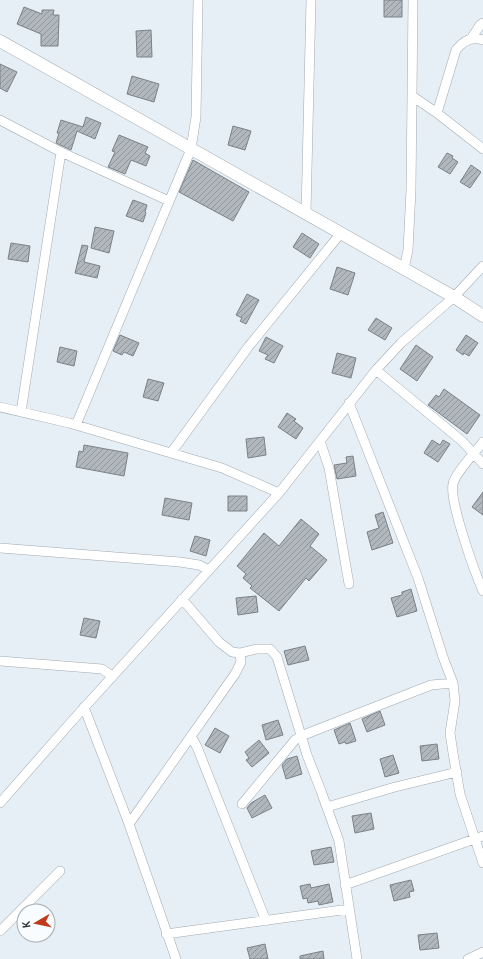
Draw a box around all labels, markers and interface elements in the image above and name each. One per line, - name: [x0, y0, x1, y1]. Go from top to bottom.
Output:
- north arrow: [16, 903, 56, 943]
- text: K: [19, 920, 34, 929]

